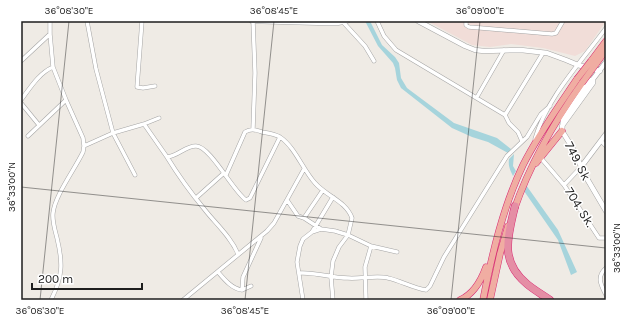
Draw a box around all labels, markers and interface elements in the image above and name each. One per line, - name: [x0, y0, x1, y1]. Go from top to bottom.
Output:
- text: 36°08'30"E: [45, 5, 93, 17]
- text: 36°08'45"E: [250, 5, 298, 17]
- text: 36°09'00"E: [456, 5, 504, 17]
- street label: 749. Sk: [562, 139, 594, 183]
- text: 36°33'00"N: [6, 162, 18, 212]
- street label: 704. Sk.: [562, 184, 598, 230]
- text: 36°33'00"N: [611, 223, 623, 273]
- scale bar: [32, 265, 142, 291]
- text: 200 m: [38, 272, 73, 286]
- text: 36°08'30"E: [16, 305, 64, 317]
- text: 36°08'45"E: [221, 305, 269, 317]
- text: 36°09'00"E: [427, 305, 475, 317]

